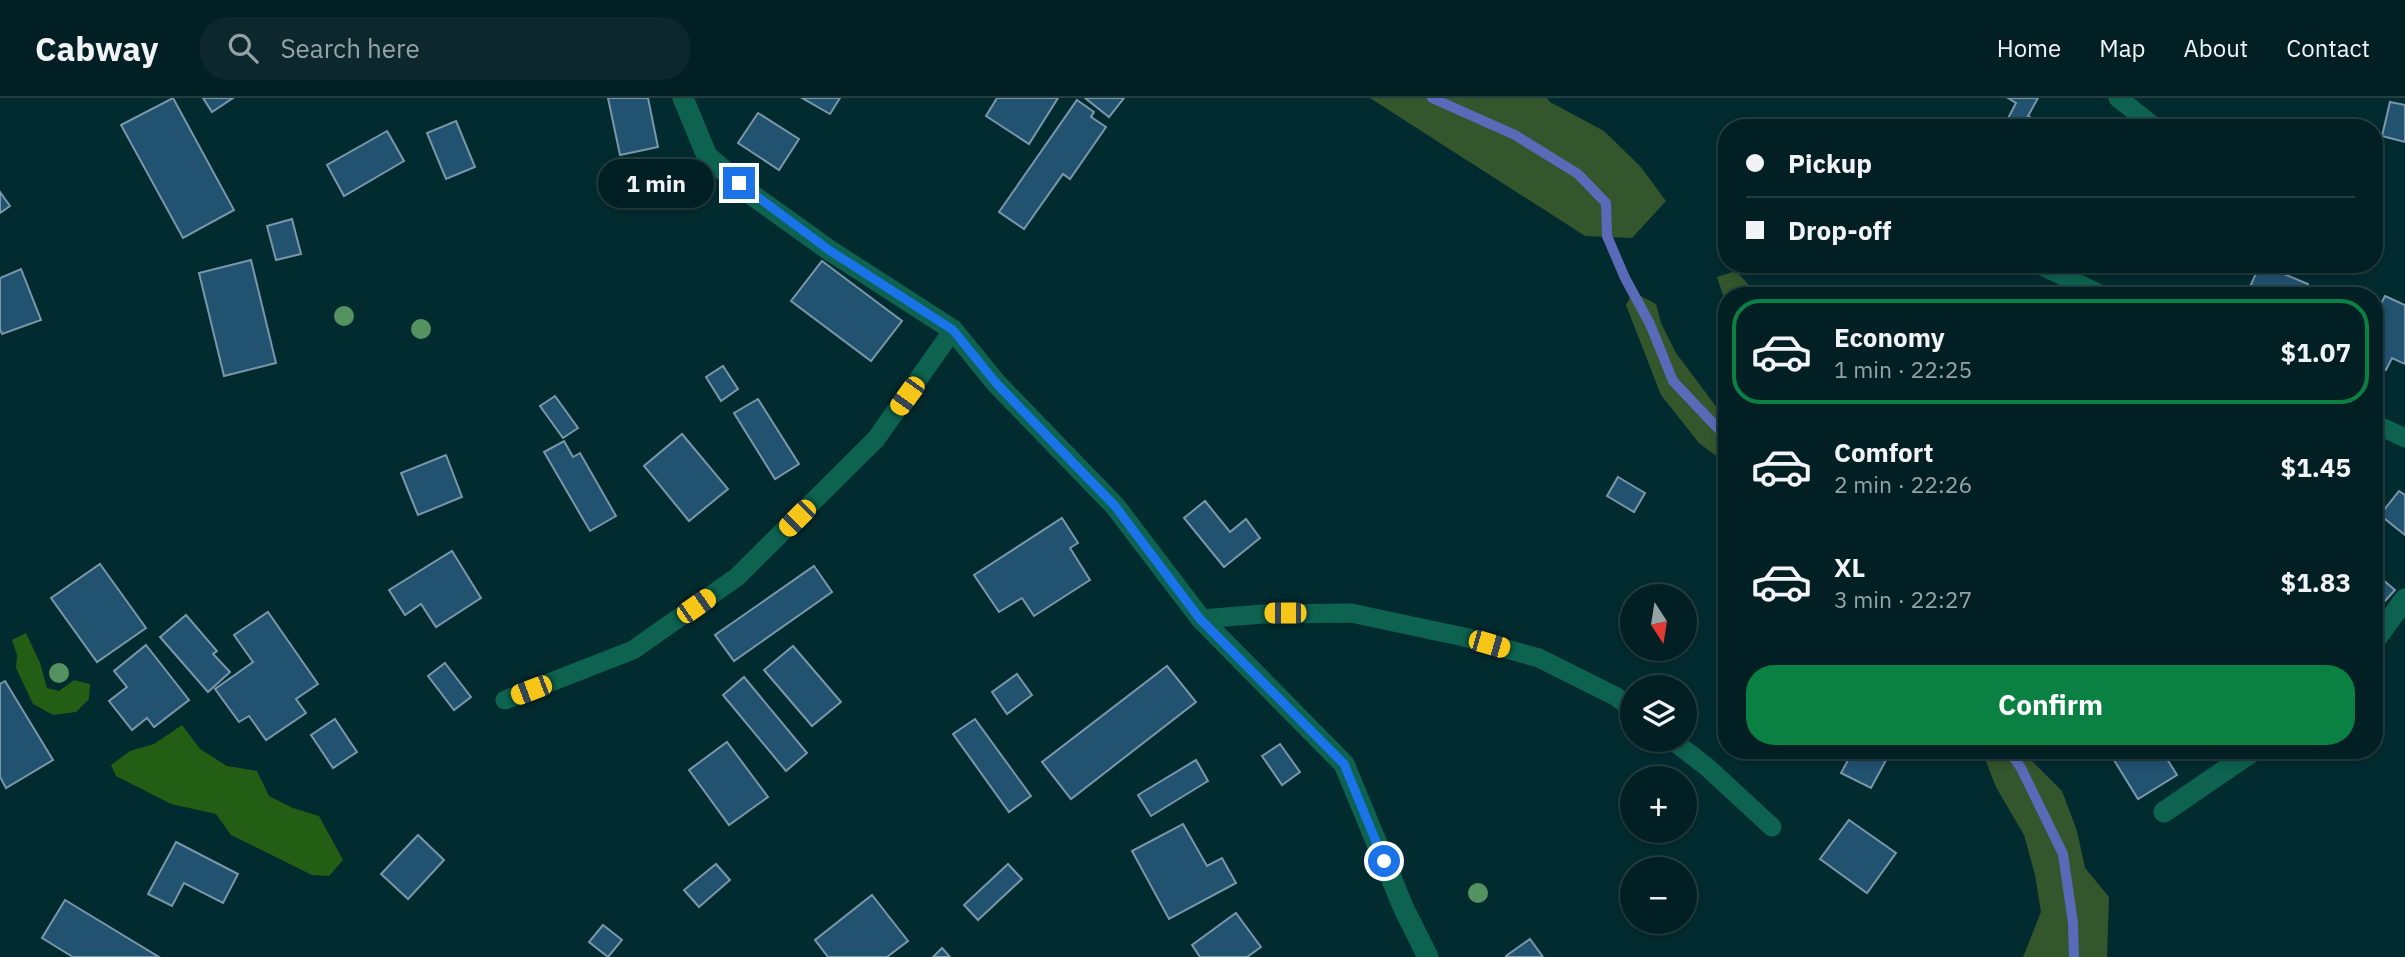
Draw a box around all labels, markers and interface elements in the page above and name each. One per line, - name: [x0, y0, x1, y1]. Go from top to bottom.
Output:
- search box: [200, 17, 690, 80]
- text: Cabway: [35, 27, 158, 70]
- icon: search: [224, 29, 262, 67]
- text: Search here: [280, 31, 420, 65]
- text: Home: [1997, 32, 2061, 64]
- text: Map: [2099, 32, 2145, 64]
- text: About: [2183, 32, 2248, 64]
- text: Contact: [2286, 32, 2370, 64]
- text: Pickup: [1788, 146, 1872, 180]
- callout: 1 min: [599, 158, 714, 208]
- route end: [723, 167, 755, 199]
- text: 1 min: [626, 168, 686, 198]
- text: Drop-off: [1788, 213, 1891, 247]
- icon: car: [1750, 320, 1813, 383]
- text: Economy: [1834, 320, 1945, 354]
- text: $1.07: [2281, 335, 2351, 369]
- text: 1 min · 22:25: [1834, 354, 1972, 384]
- car: [887, 373, 928, 419]
- icon: car: [1750, 435, 1813, 498]
- text: Comfort: [1834, 435, 1933, 469]
- text: $1.45: [2281, 450, 2351, 484]
- text: 2 min · 22:26: [1834, 469, 1972, 499]
- car: [775, 496, 820, 540]
- icon: car: [1750, 550, 1813, 613]
- text: XL: [1834, 550, 1865, 584]
- text: $1.83: [2281, 565, 2351, 599]
- north arrow: [1620, 584, 1698, 662]
- map controls: [1620, 584, 1697, 934]
- text: 3 min · 22:27: [1834, 584, 1972, 614]
- car: [673, 585, 720, 627]
- car: [1265, 603, 1307, 624]
- car: [1466, 628, 1513, 660]
- button: Confirm: [1746, 665, 2355, 745]
- car: [508, 673, 555, 707]
- button: layers: [1620, 675, 1697, 752]
- button: +: [1620, 766, 1697, 843]
- route start: [1368, 845, 1400, 877]
- button: −: [1620, 857, 1697, 934]

